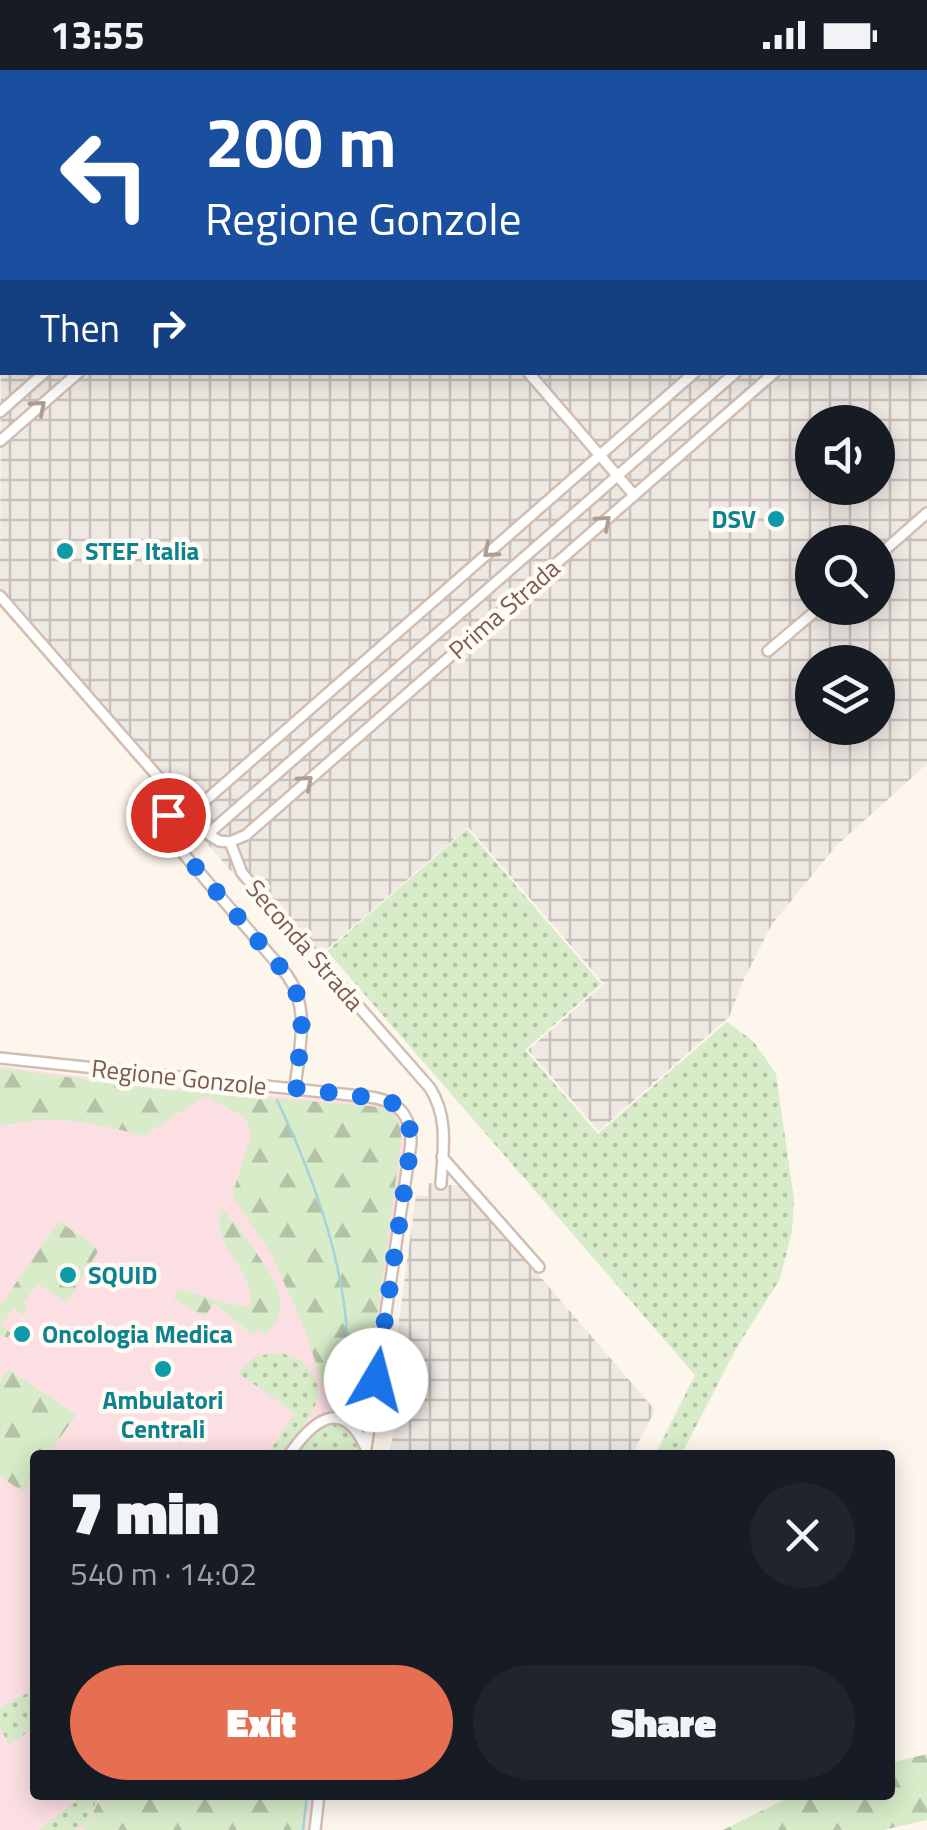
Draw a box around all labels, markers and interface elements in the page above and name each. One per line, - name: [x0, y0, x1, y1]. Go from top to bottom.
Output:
- text: 13:55: [50, 6, 145, 64]
- text: 200 m: [205, 88, 397, 194]
- icon: left: [40, 110, 170, 240]
- text: Regione Gonzole: [205, 184, 521, 252]
- text: Then: [40, 299, 120, 357]
- icon: right: [140, 300, 195, 355]
- one-way arrow: [28, 400, 46, 418]
- map controls: [795, 405, 895, 745]
- button: sound: [795, 405, 895, 505]
- place label: DSV: [712, 500, 756, 538]
- marker: DSV: [765, 508, 787, 530]
- one-way arrow: [592, 515, 611, 533]
- button: search: [795, 525, 895, 625]
- place label: STEF Italia: [85, 532, 199, 570]
- marker: STEF Italia: [54, 540, 76, 562]
- one-way arrow: [483, 540, 502, 558]
- street label: Prima Strada: [440, 549, 568, 668]
- button: layers: [795, 645, 895, 745]
- pin: [126, 773, 211, 858]
- one-way arrow: [295, 775, 313, 793]
- icon: arrive: [141, 788, 196, 843]
- street label: Seconda Strada: [237, 871, 373, 1020]
- street label: Regione Gonzole: [90, 1049, 268, 1105]
- place label: SQUID: [88, 1256, 157, 1294]
- marker: SQUID: [57, 1264, 79, 1286]
- place label: Oncologia Medica: [42, 1315, 233, 1353]
- marker: Oncologia Medica: [11, 1323, 33, 1345]
- position arrow: [324, 1328, 428, 1432]
- marker: Ambulatori Centrali: [152, 1358, 174, 1380]
- place label: Ambulatori Centrali: [102, 1381, 224, 1448]
- text: 7 min: [70, 1466, 219, 1557]
- button: close: [750, 1483, 855, 1588]
- text: 540 m · 14:02: [70, 1549, 257, 1597]
- button: Exit: [70, 1665, 453, 1780]
- button: Share: [473, 1665, 855, 1780]

